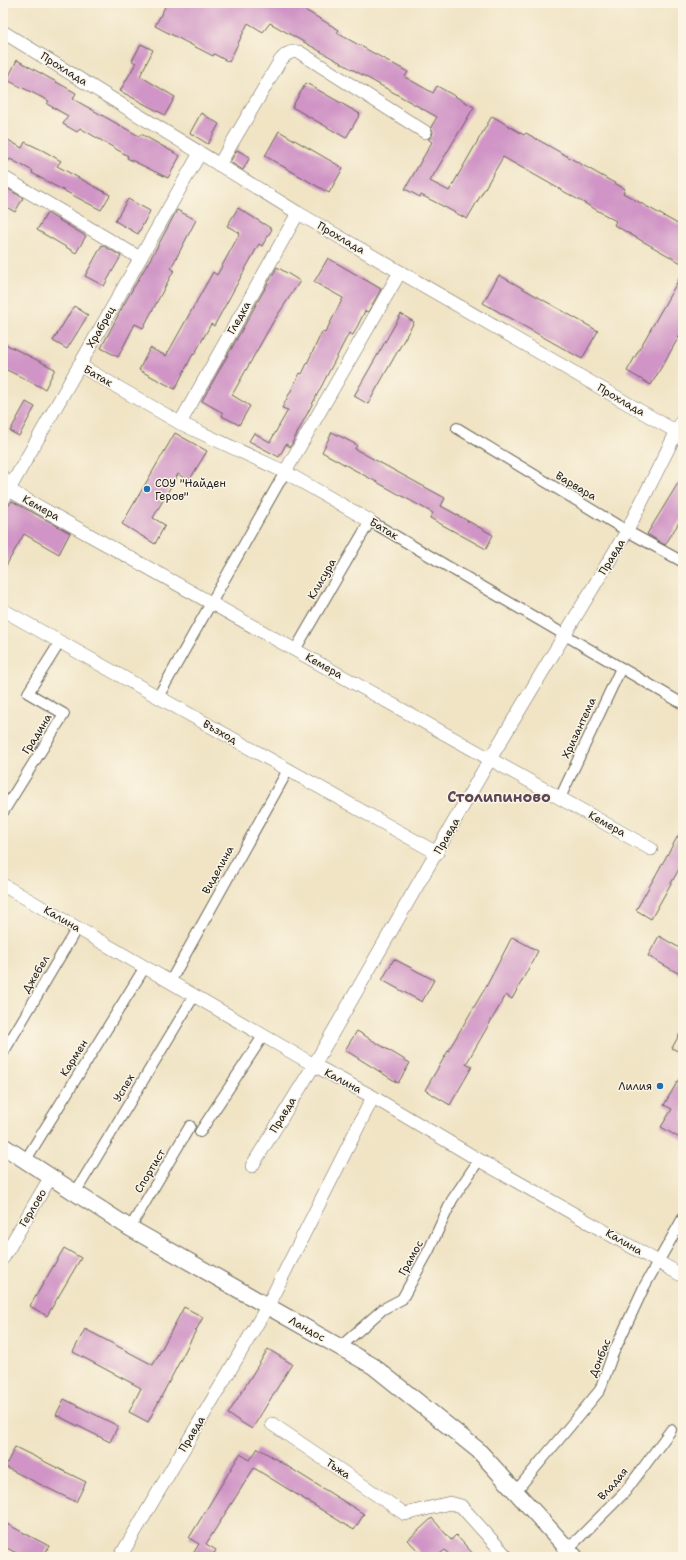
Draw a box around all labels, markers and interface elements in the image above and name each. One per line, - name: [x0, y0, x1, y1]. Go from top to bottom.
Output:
- street label: Прохлада: [38, 49, 90, 89]
- street label: Прохлада: [314, 218, 368, 258]
- street label: Гледка: [224, 299, 254, 337]
- street label: Храбрец: [83, 303, 119, 351]
- street label: Батак: [81, 362, 115, 390]
- street label: Прохлада: [594, 380, 648, 420]
- street label: Варвара: [553, 468, 599, 504]
- place label: СОУ "Найден Геров": [155, 476, 226, 504]
- marker: СОУ "Найден Геров": [142, 484, 152, 494]
- street label: Кемера: [20, 492, 63, 524]
- street label: Батак: [367, 515, 401, 544]
- street label: Правда: [595, 536, 629, 578]
- street label: Клисура: [304, 556, 340, 602]
- street label: Кемера: [303, 650, 346, 682]
- street label: Хризантема: [558, 695, 600, 761]
- street label: Градина: [19, 711, 55, 757]
- street label: Възход: [200, 716, 240, 748]
- district label: Столипиново: [447, 787, 551, 807]
- street label: Кемера: [586, 808, 629, 840]
- street label: Правда: [431, 815, 463, 857]
- street label: Виделина: [199, 843, 238, 897]
- street label: Калина: [41, 902, 83, 936]
- street label: Джебел: [19, 952, 53, 996]
- street label: Кармен: [57, 1037, 91, 1079]
- street label: Калина: [322, 1065, 364, 1097]
- street label: Успех: [110, 1071, 138, 1105]
- place label: Лилия: [618, 1079, 652, 1094]
- marker: Лилия: [655, 1081, 665, 1091]
- street label: Правда: [266, 1094, 300, 1136]
- street label: Спортист: [131, 1146, 169, 1196]
- street label: Герлово: [16, 1186, 50, 1230]
- street label: Калина: [603, 1225, 645, 1259]
- street label: Грамос: [395, 1237, 427, 1278]
- street label: Ландос: [286, 1313, 328, 1345]
- street label: Донбас: [586, 1336, 615, 1379]
- street label: Правда: [175, 1413, 209, 1455]
- street label: Тъжа: [323, 1455, 353, 1483]
- street label: Владая: [594, 1464, 632, 1504]

